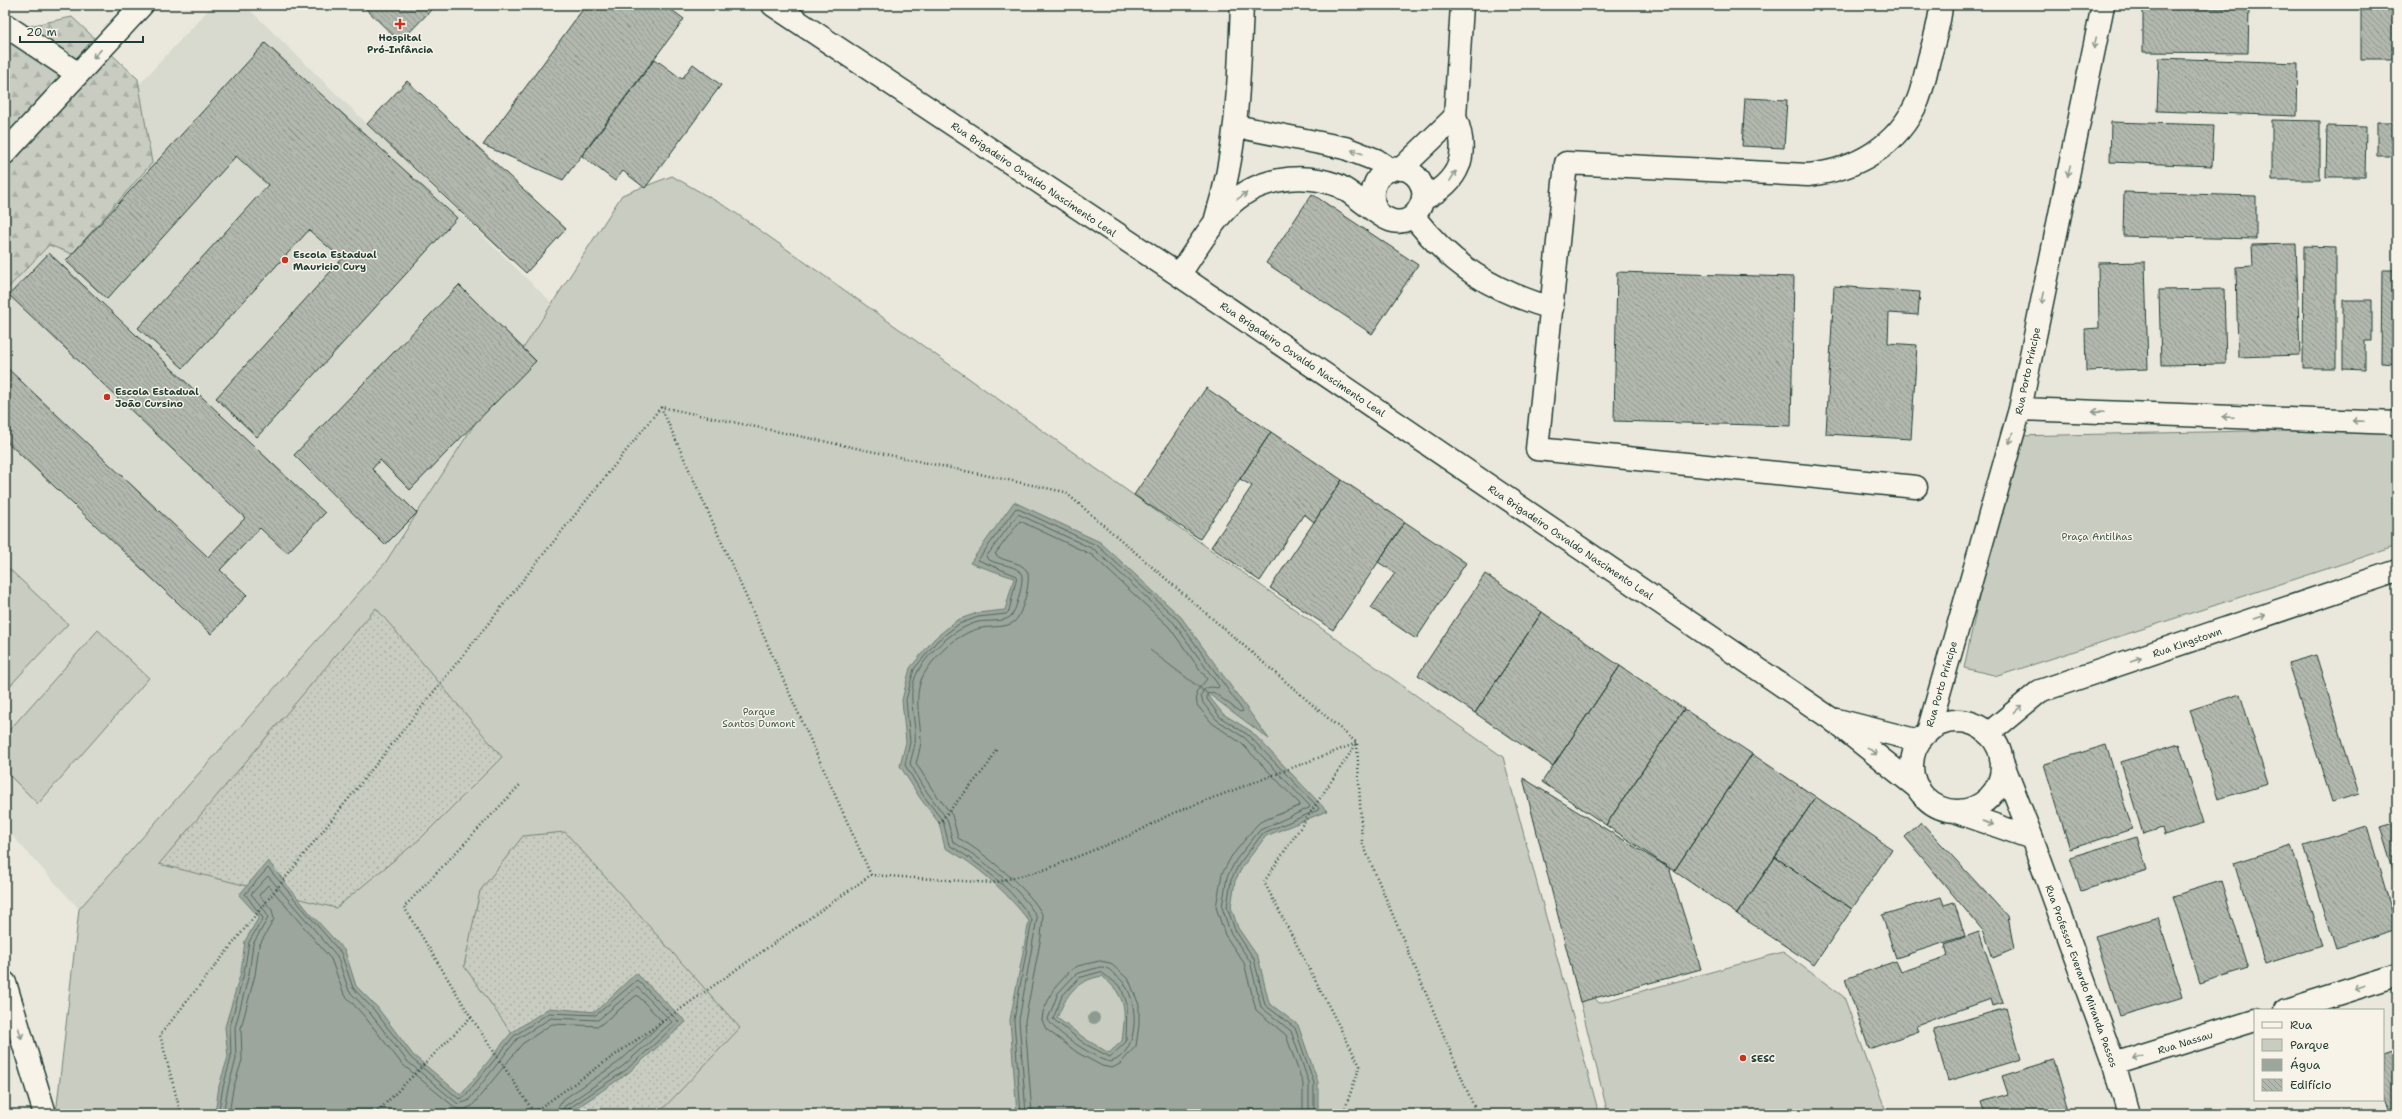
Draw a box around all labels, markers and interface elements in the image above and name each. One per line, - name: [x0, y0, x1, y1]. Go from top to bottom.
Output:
- scale bar: [20, 18, 143, 44]
- marker: Hospital Pró-Infância: [394, 18, 406, 30]
- text: 20 m: [26, 24, 57, 40]
- place label: Hospital Pró-Infância: [367, 31, 433, 56]
- one-way arrow: [2091, 36, 2099, 49]
- one-way arrow: [92, 49, 102, 59]
- street label: Rua Brigadeiro Osvaldo Nascimento Leal: [949, 119, 1119, 240]
- one-way arrow: [1351, 148, 1364, 155]
- one-way arrow: [2064, 164, 2072, 177]
- one-way arrow: [1450, 170, 1458, 182]
- one-way arrow: [1236, 192, 1247, 200]
- place label: Escola Estadual Mauricio Cury: [293, 248, 377, 273]
- marker: Escola Estadual Mauricio Cury: [280, 255, 290, 265]
- one-way arrow: [2038, 291, 2046, 304]
- street label: Rua Brigadeiro Osvaldo Nascimento Leal: [1218, 299, 1388, 420]
- street label: Rua Porto Príncipe: [2012, 326, 2043, 416]
- place label: Escola Estadual João Cursino: [115, 385, 199, 410]
- marker: Escola Estadual João Cursino: [102, 392, 112, 402]
- one-way arrow: [2092, 408, 2105, 416]
- one-way arrow: [2222, 413, 2235, 420]
- one-way arrow: [2352, 417, 2365, 425]
- one-way arrow: [2007, 432, 2014, 445]
- street label: Rua Brigadeiro Osvaldo Nascimento Leal: [1486, 482, 1656, 603]
- park label: Praça Antilhas: [2062, 530, 2132, 543]
- one-way arrow: [2253, 613, 2265, 621]
- street label: Rua Kingstown: [2151, 625, 2224, 660]
- street label: Rua Porto Príncipe: [1923, 639, 1960, 729]
- one-way arrow: [2130, 654, 2142, 662]
- park label: Parque Santos Dumont: [722, 705, 796, 730]
- one-way arrow: [2013, 705, 2024, 713]
- one-way arrow: [1866, 747, 1877, 756]
- one-way arrow: [1981, 820, 1994, 827]
- street label: Rua Professor Everardo Miranda Passos: [2042, 883, 2121, 1069]
- one-way arrow: [2353, 984, 2366, 991]
- legend: [2254, 1009, 2384, 1101]
- text: Rua: [2290, 1017, 2313, 1033]
- one-way arrow: [17, 1027, 24, 1040]
- street label: Rua Nassau: [2156, 1028, 2215, 1057]
- text: Parque: [2290, 1037, 2329, 1053]
- place label: SESC: [1751, 1052, 1775, 1065]
- marker: SESC: [1738, 1053, 1748, 1063]
- one-way arrow: [2131, 1054, 2144, 1061]
- text: Água: [2290, 1057, 2321, 1073]
- text: Edifício: [2290, 1077, 2331, 1093]

